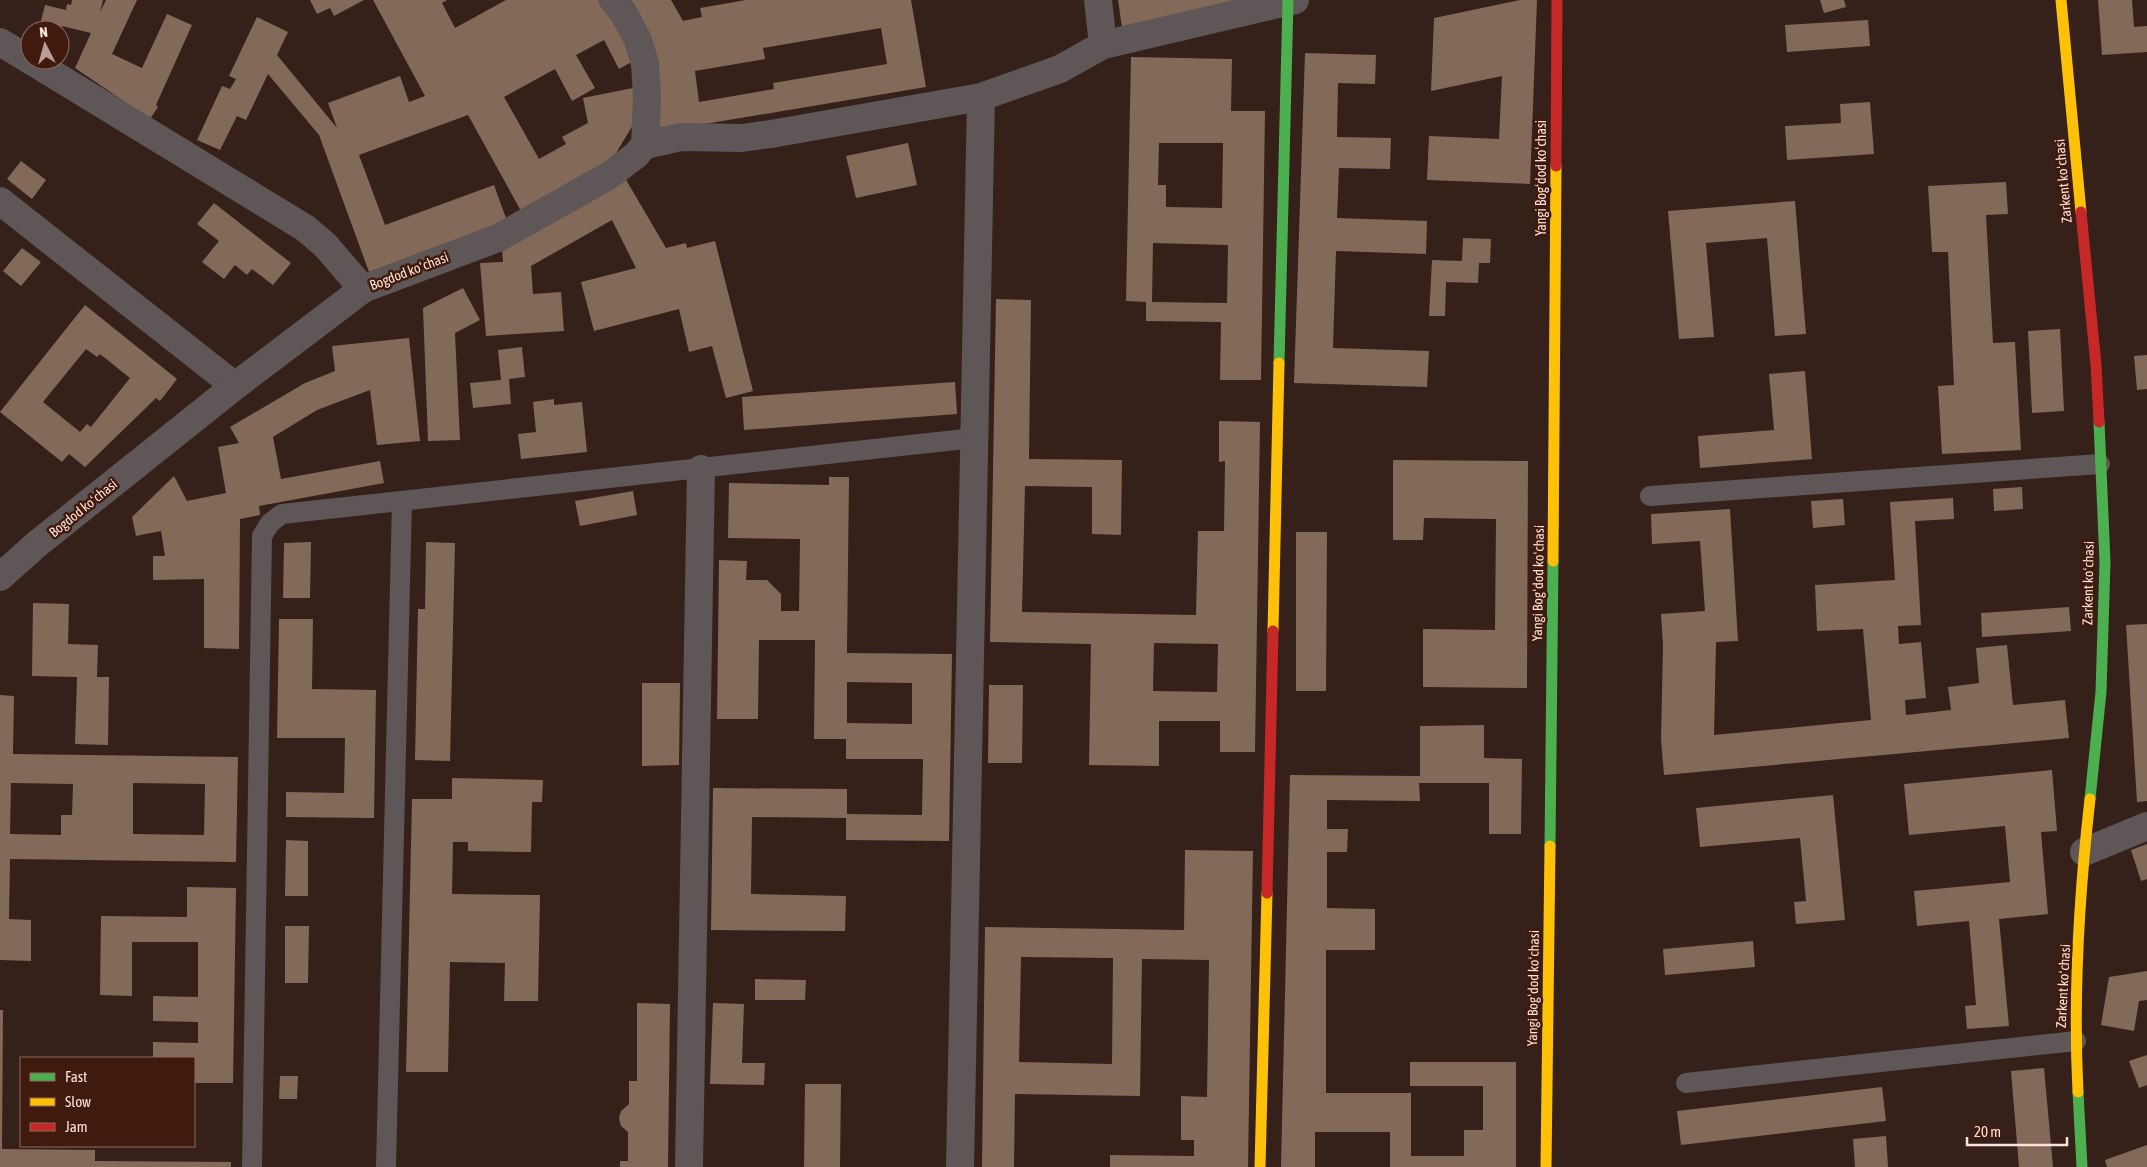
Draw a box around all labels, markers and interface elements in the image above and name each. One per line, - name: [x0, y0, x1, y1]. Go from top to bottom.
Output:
- north arrow: [20, 20, 70, 70]
- text: N: [39, 24, 49, 40]
- street label: Yangi Bogʻdod koʻchasi: [1533, 120, 1549, 236]
- street label: Zarkent koʻchasi: [2051, 138, 2075, 224]
- street label: Bogdod koʻchasi: [367, 249, 451, 293]
- street label: Bogdod koʻchasi: [46, 476, 120, 540]
- street label: Yangi Bogʻdod koʻchasi: [1529, 525, 1547, 641]
- street label: Zarkent koʻchasi: [2079, 541, 2097, 625]
- street label: Yangi Bogʻdod koʻchasi: [1524, 930, 1542, 1046]
- street label: Zarkent koʻchasi: [2053, 944, 2073, 1028]
- legend: [20, 1057, 195, 1147]
- text: Fast: [65, 1068, 87, 1085]
- text: Slow: [65, 1093, 91, 1110]
- scale bar: [1967, 1114, 2067, 1146]
- text: Jam: [65, 1118, 88, 1135]
- text: 20 m: [1974, 1123, 2001, 1140]

